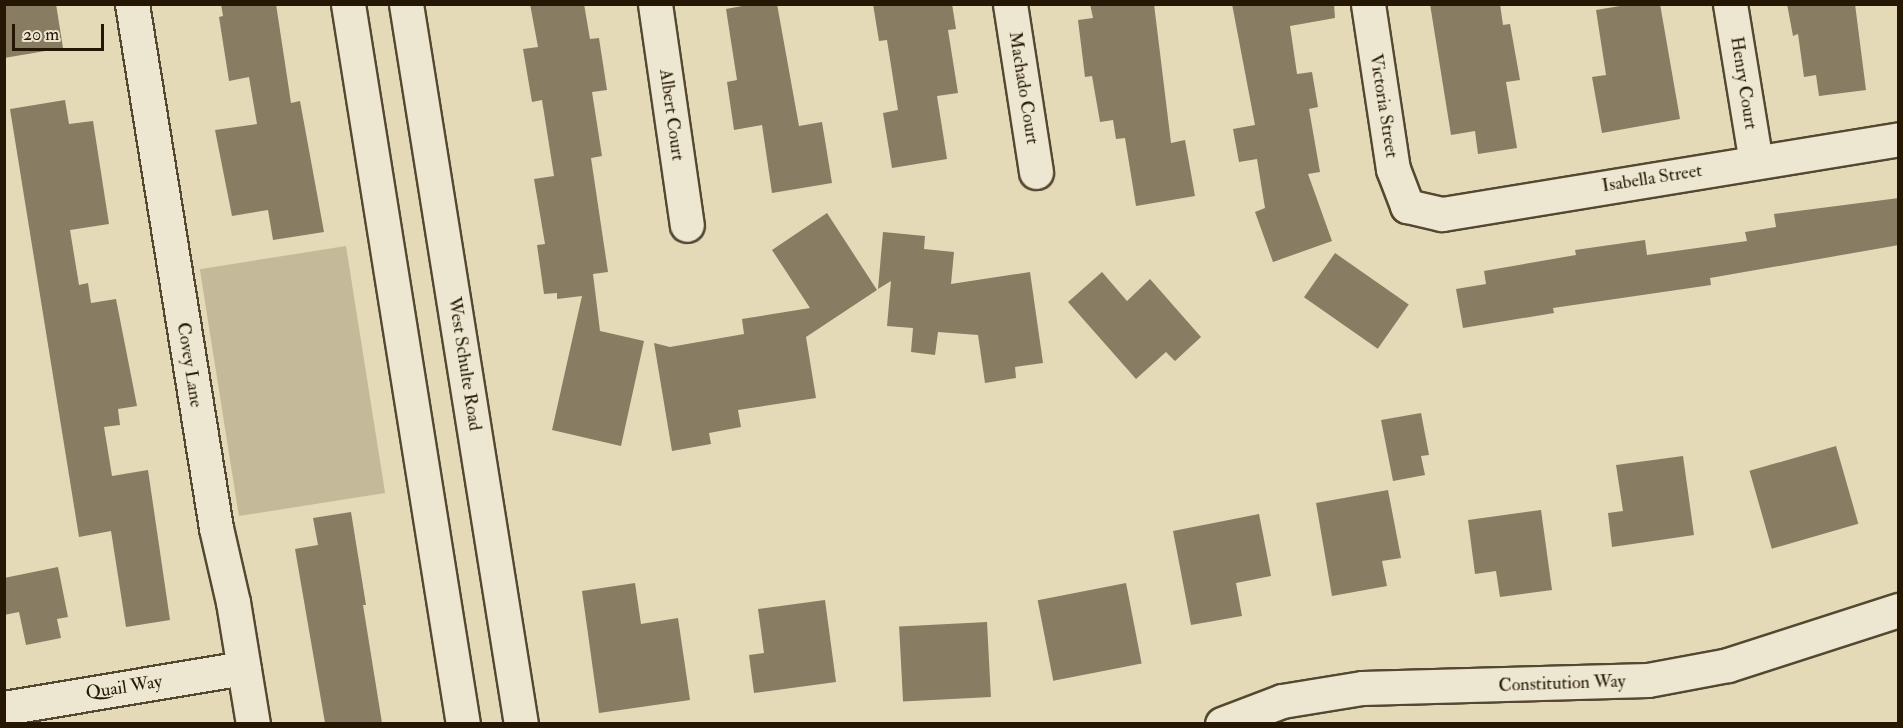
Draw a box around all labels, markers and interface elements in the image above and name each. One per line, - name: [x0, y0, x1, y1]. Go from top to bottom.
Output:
- scale bar: [15, 12, 106, 50]
- text: 20 m: [23, 23, 59, 46]
- street label: Machado Court: [1003, 30, 1043, 146]
- street label: Henry Court: [1725, 35, 1761, 131]
- street label: Victoria Street: [1364, 52, 1402, 160]
- street label: Albert Court: [654, 68, 688, 162]
- street label: Isabella Street: [1600, 160, 1704, 198]
- street label: West Schulte Road: [443, 296, 485, 432]
- street label: Covey Lane: [172, 321, 206, 409]
- street label: Quail Way: [84, 671, 164, 705]
- street label: Constitution Way: [1498, 671, 1626, 697]

